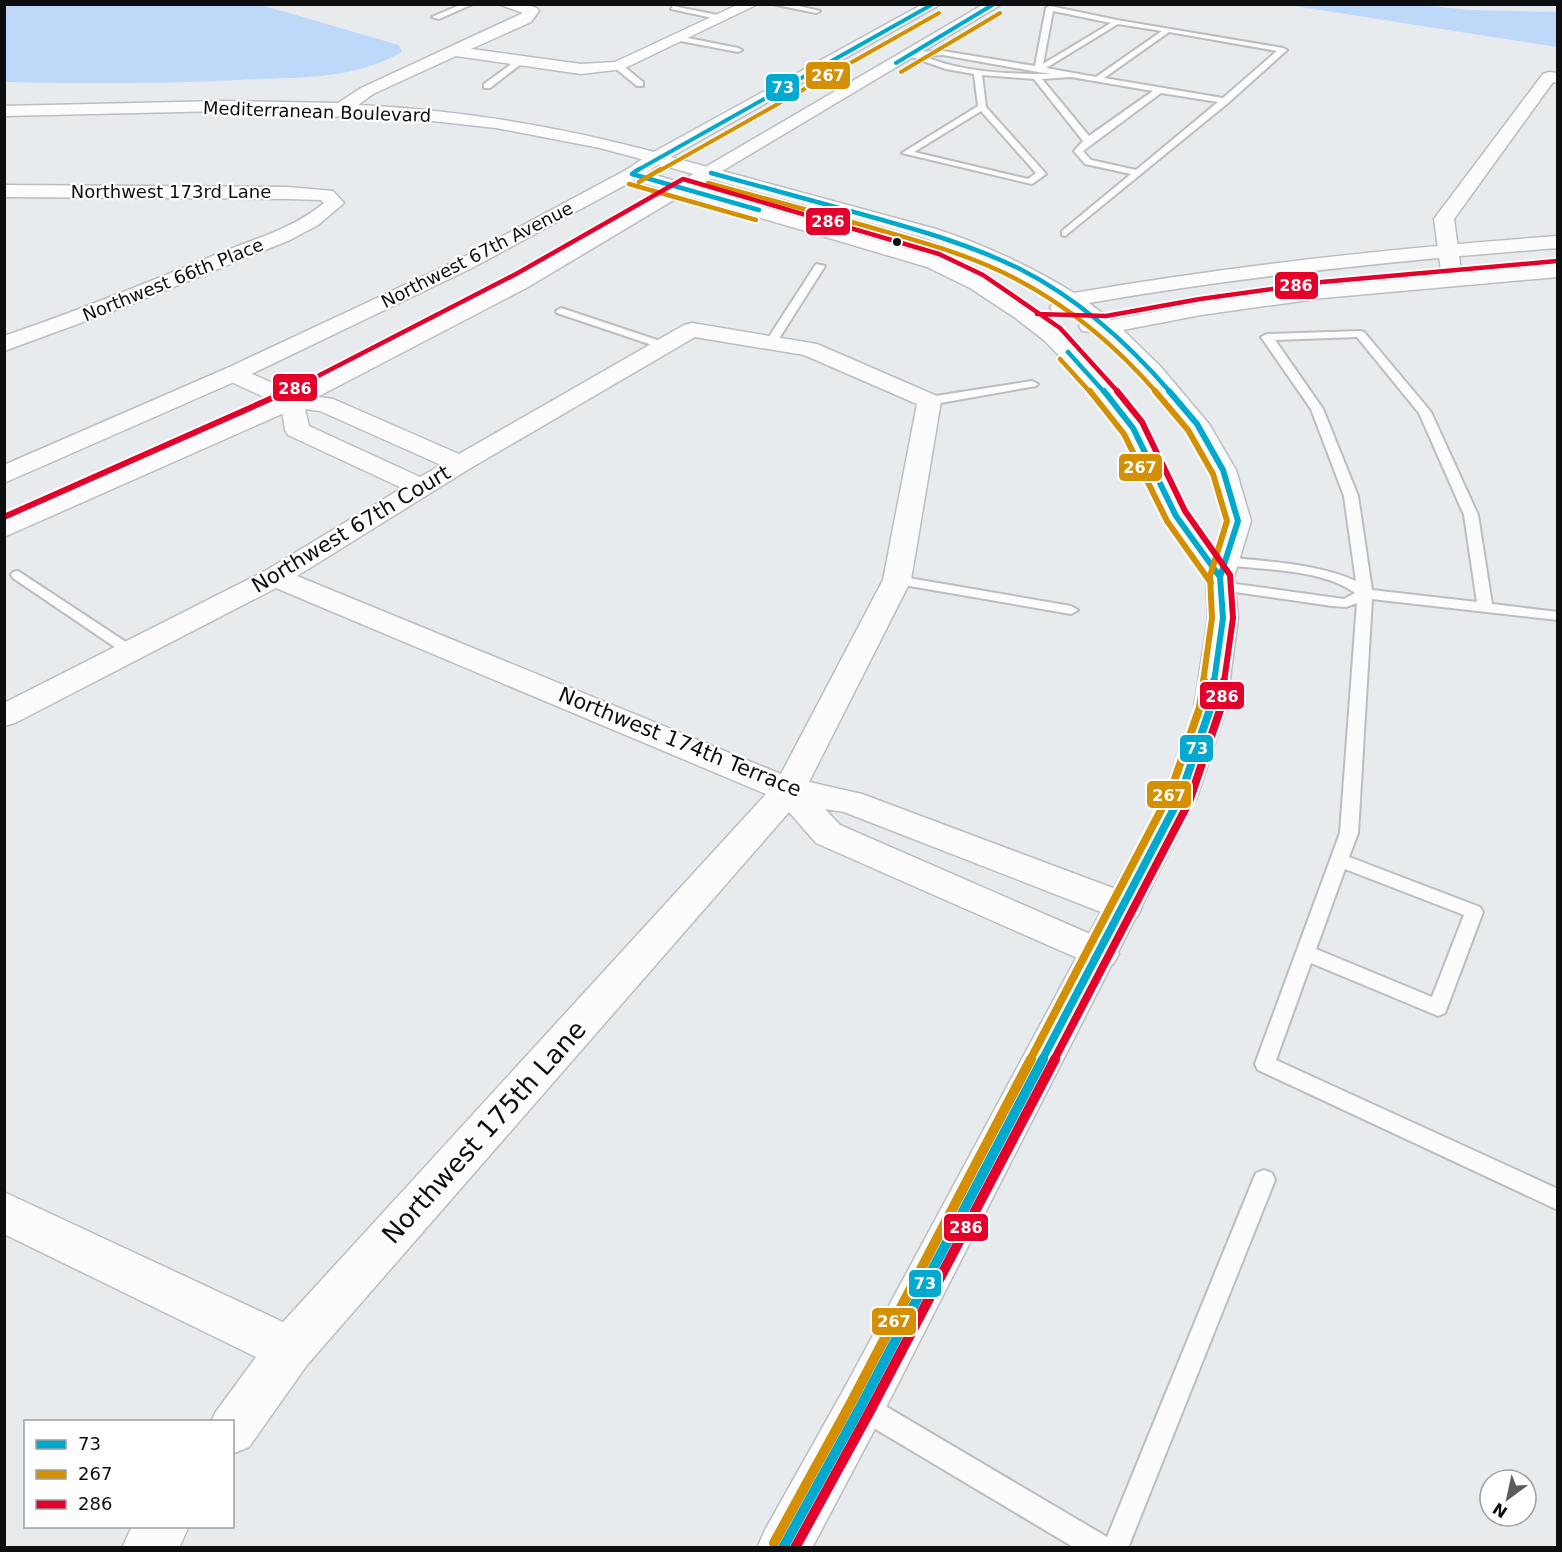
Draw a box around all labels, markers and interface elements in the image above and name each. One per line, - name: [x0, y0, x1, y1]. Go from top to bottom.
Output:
- line badge: 267: [805, 61, 851, 90]
- text: 267: [811, 66, 845, 85]
- line badge: 73: [765, 73, 800, 102]
- text: 73: [772, 78, 794, 97]
- street label: Mediterranean Boulevard: [203, 97, 431, 126]
- street label: Northwest 173rd Lane: [71, 181, 271, 202]
- street label: Northwest 67th Avenue: [377, 197, 576, 312]
- line badge: 286: [805, 207, 851, 236]
- text: 286: [811, 212, 845, 231]
- street label: Northwest 66th Place: [79, 234, 266, 325]
- unlabelled marker: [891, 236, 903, 248]
- line badge: 286: [1274, 271, 1319, 300]
- text: 286: [1279, 276, 1313, 295]
- line badge: 286: [272, 373, 318, 402]
- text: 286: [278, 379, 312, 398]
- line badge: 267: [1118, 453, 1163, 482]
- text: 267: [1123, 458, 1157, 477]
- street label: Northwest 67th Court: [247, 460, 455, 598]
- line badge: 286: [1199, 681, 1245, 710]
- street label: Northwest 174th Terrace: [555, 682, 805, 802]
- text: 286: [1205, 687, 1239, 706]
- line badge: 73: [1179, 734, 1214, 763]
- text: 73: [1186, 739, 1208, 758]
- line badge: 267: [1146, 780, 1192, 809]
- text: 267: [1152, 786, 1186, 805]
- street label: Northwest 175th Lane: [376, 1014, 592, 1250]
- line badge: 286: [943, 1213, 989, 1242]
- text: 286: [949, 1218, 983, 1237]
- line badge: 73: [908, 1269, 942, 1298]
- text: 73: [914, 1274, 936, 1293]
- line badge: 267: [871, 1307, 917, 1336]
- text: 267: [877, 1312, 911, 1331]
- legend: [24, 1420, 234, 1528]
- text: 73: [78, 1433, 101, 1454]
- text: 267: [78, 1463, 112, 1484]
- north arrow: [1478, 1468, 1538, 1528]
- text: 286: [78, 1493, 112, 1514]
- text: N: [1489, 1499, 1511, 1522]

